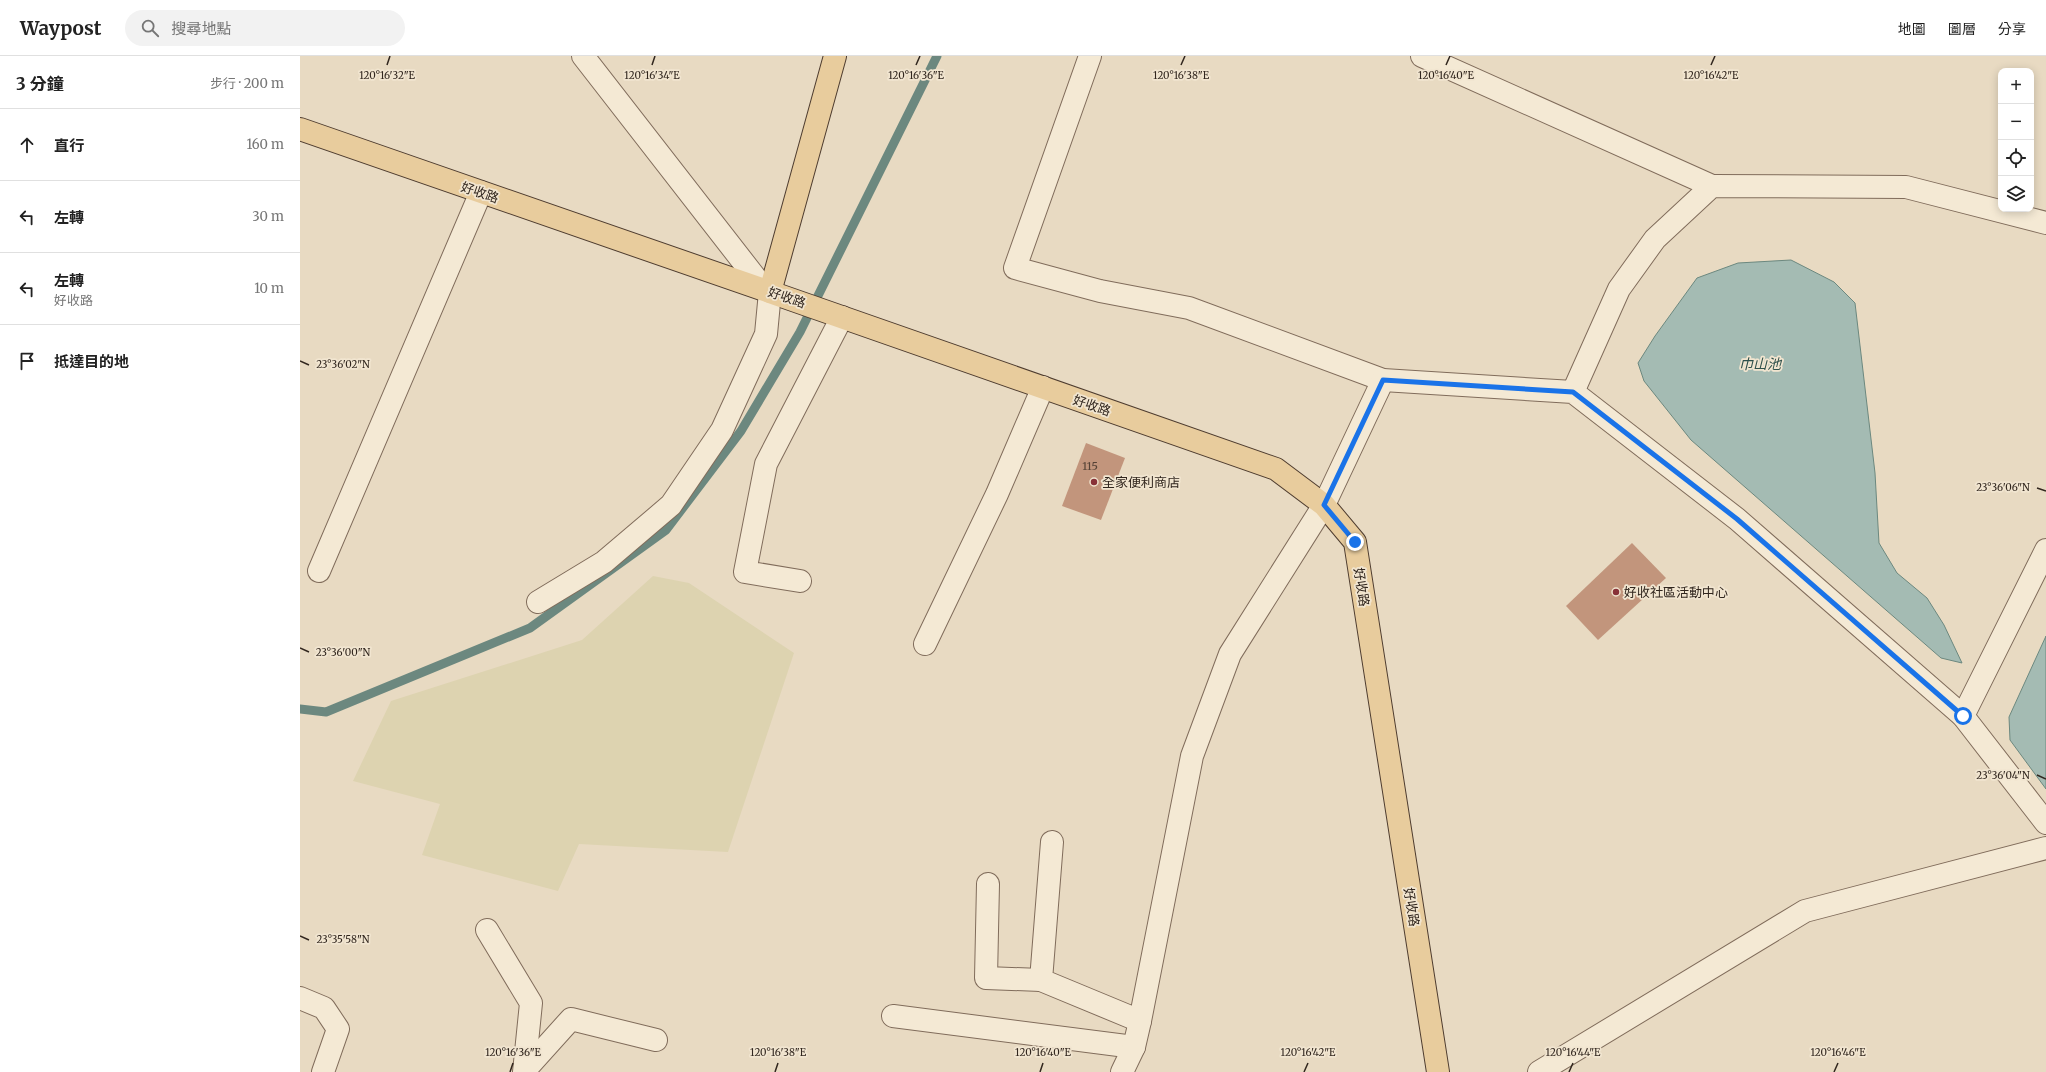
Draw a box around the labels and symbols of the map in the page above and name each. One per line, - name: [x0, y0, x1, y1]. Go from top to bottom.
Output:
- text: 120°16'32"E: [359, 69, 415, 82]
- text: 120°16'34"E: [624, 69, 680, 82]
- text: 120°16'36"E: [888, 69, 944, 82]
- text: 120°16'38"E: [1153, 69, 1210, 82]
- text: 120°16'40"E: [1418, 69, 1475, 82]
- text: 120°16'42"E: [1684, 69, 1739, 82]
- street label: 好收路: [459, 178, 501, 207]
- street label: 好收路: [766, 283, 808, 312]
- water label: 巾山池: [1739, 355, 1783, 373]
- text: 23°36'02"N: [316, 358, 370, 371]
- street label: 好收路: [1071, 391, 1113, 420]
- house number: 115: [1082, 459, 1098, 473]
- place label: 全家便利商店: [1102, 474, 1180, 491]
- marker: 全家便利商店: [1089, 477, 1099, 487]
- text: 23°36'06"N: [1976, 481, 2030, 494]
- route end: [1346, 533, 1364, 551]
- street label: 好收路: [1350, 566, 1373, 608]
- place label: 好收社區活動中心: [1624, 584, 1728, 601]
- marker: 好收社區活動中心: [1611, 587, 1621, 597]
- text: 23°36'00"N: [316, 646, 371, 659]
- route start: [1954, 707, 1972, 725]
- text: 23°36'04"N: [1976, 769, 2030, 782]
- street label: 好收路: [1400, 886, 1423, 928]
- text: 23°35'58"N: [317, 933, 370, 946]
- text: 120°16'36"E: [485, 1046, 541, 1059]
- text: 120°16'38"E: [750, 1046, 807, 1059]
- text: 120°16'40"E: [1015, 1046, 1072, 1059]
- text: 120°16'42"E: [1281, 1046, 1336, 1059]
- text: 120°16'44"E: [1546, 1046, 1601, 1059]
- text: 120°16'46"E: [1810, 1046, 1866, 1059]

